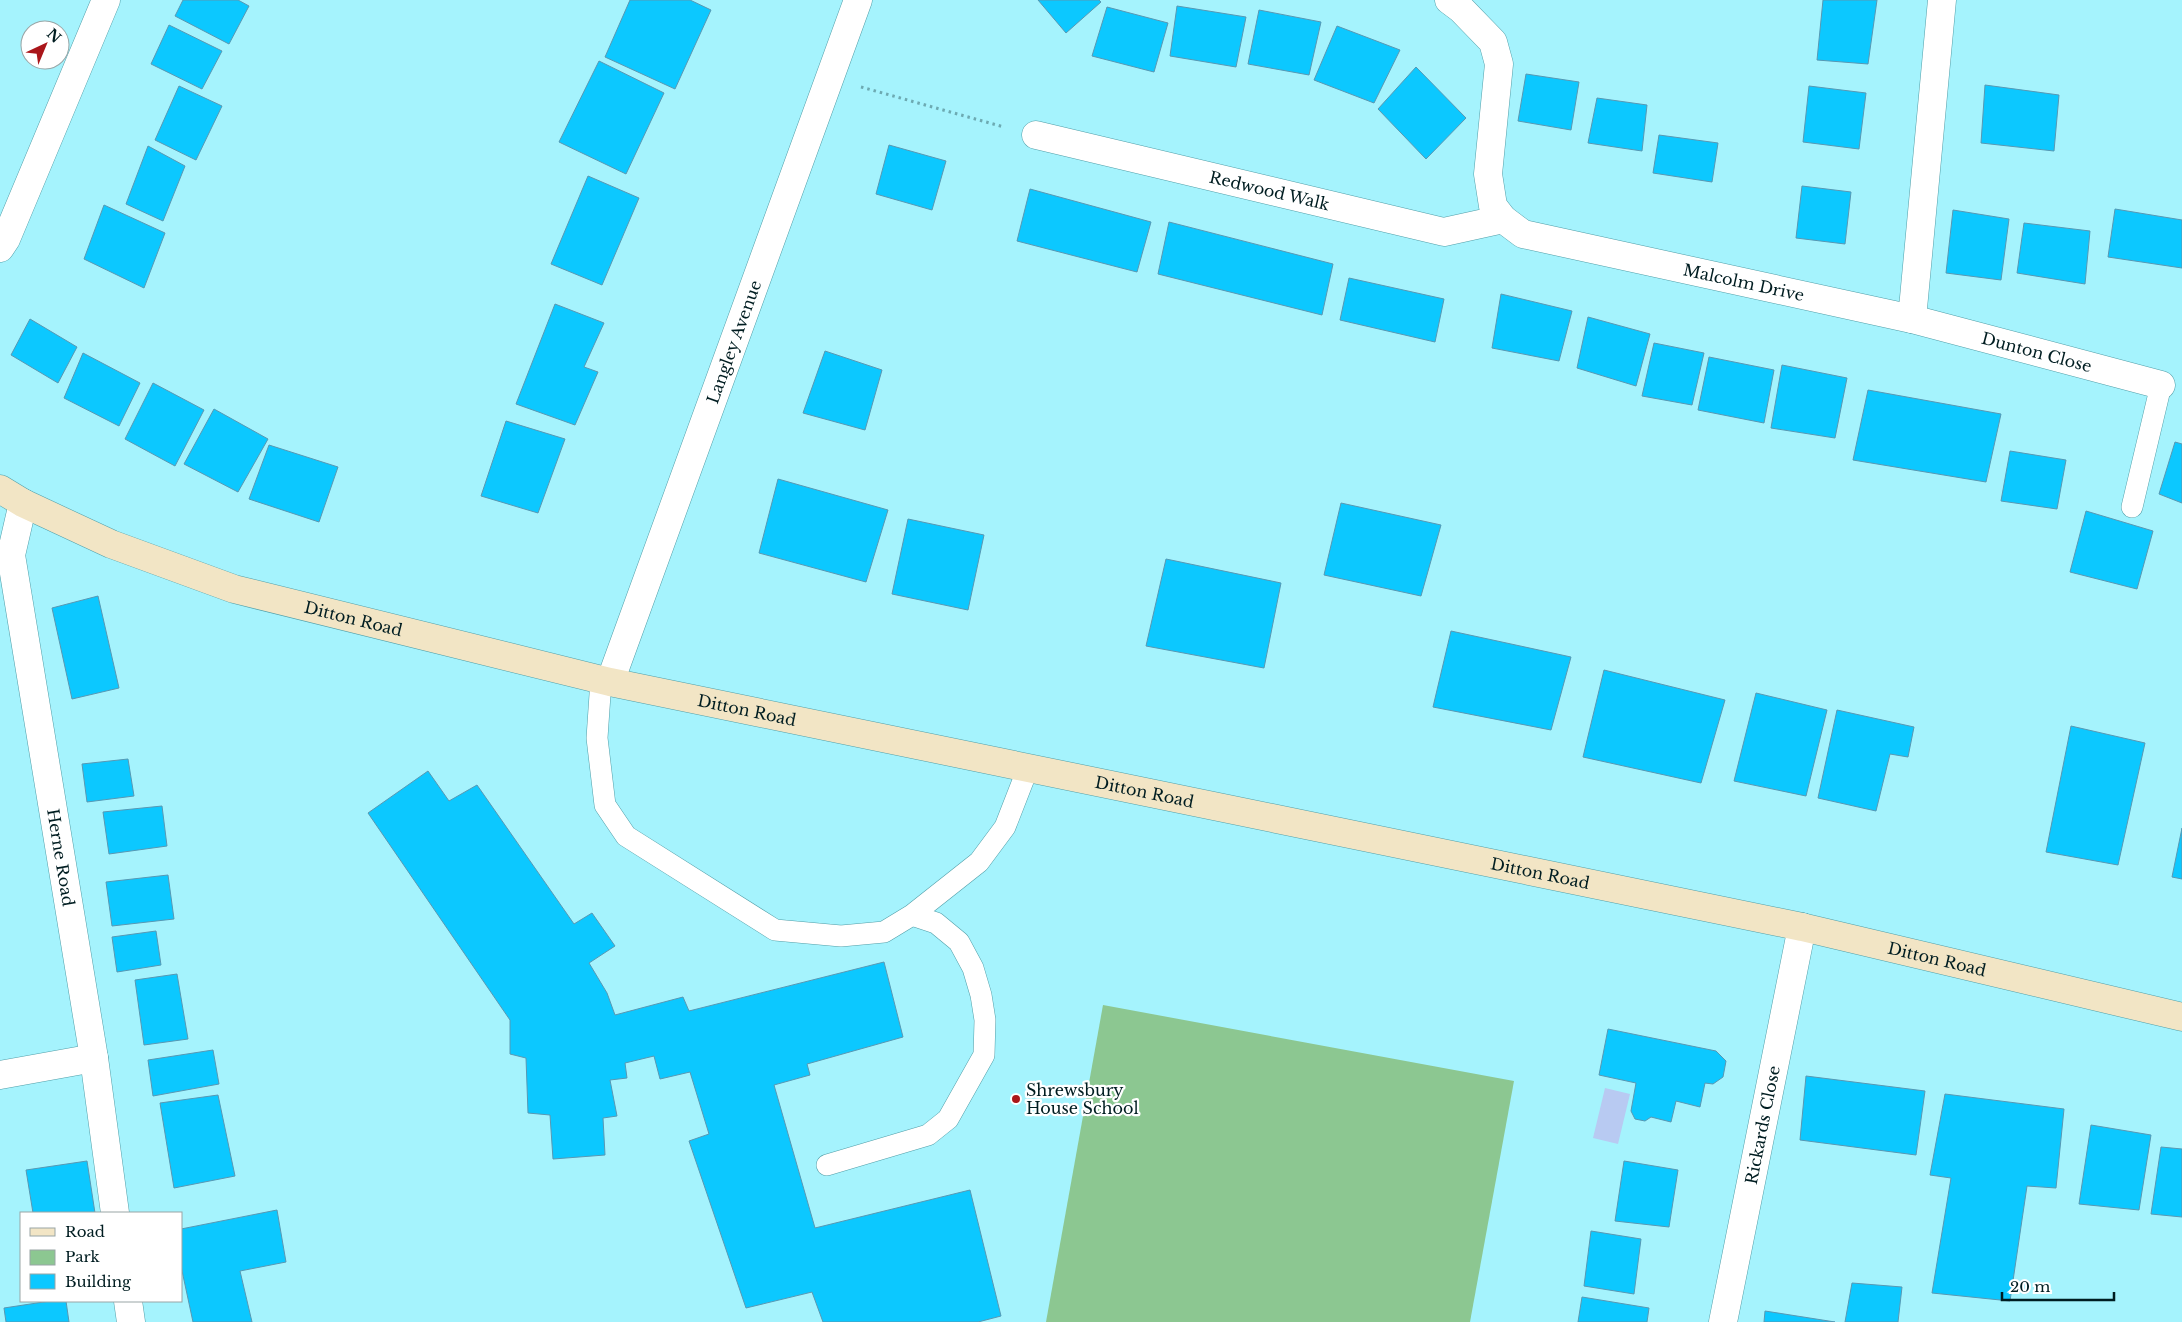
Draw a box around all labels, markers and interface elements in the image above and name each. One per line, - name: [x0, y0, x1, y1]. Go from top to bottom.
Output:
- north arrow: [20, 20, 70, 70]
- text: N: [43, 25, 65, 47]
- street label: Redwood Walk: [1207, 167, 1332, 214]
- street label: Malcolm Drive: [1681, 259, 1806, 305]
- street label: Langley Avenue: [702, 277, 765, 406]
- street label: Dunton Close: [1980, 328, 2094, 376]
- street label: Ditton Road: [302, 597, 405, 640]
- street label: Ditton Road: [696, 690, 798, 730]
- street label: Ditton Road: [1093, 772, 1196, 812]
- street label: Herne Road: [43, 807, 79, 908]
- street label: Ditton Road: [1489, 853, 1592, 893]
- street label: Ditton Road: [1886, 938, 1988, 980]
- street label: Rickards Close: [1741, 1064, 1784, 1186]
- place label: Shrewsbury House School: [1026, 1080, 1139, 1118]
- marker: Shrewsbury House School: [1010, 1093, 1022, 1105]
- legend: [20, 1212, 182, 1302]
- text: Road: [65, 1222, 105, 1241]
- text: Park: [65, 1247, 101, 1266]
- scale bar: [2002, 1270, 2114, 1302]
- text: Building: [65, 1272, 132, 1291]
- text: 20 m: [2010, 1277, 2050, 1296]

